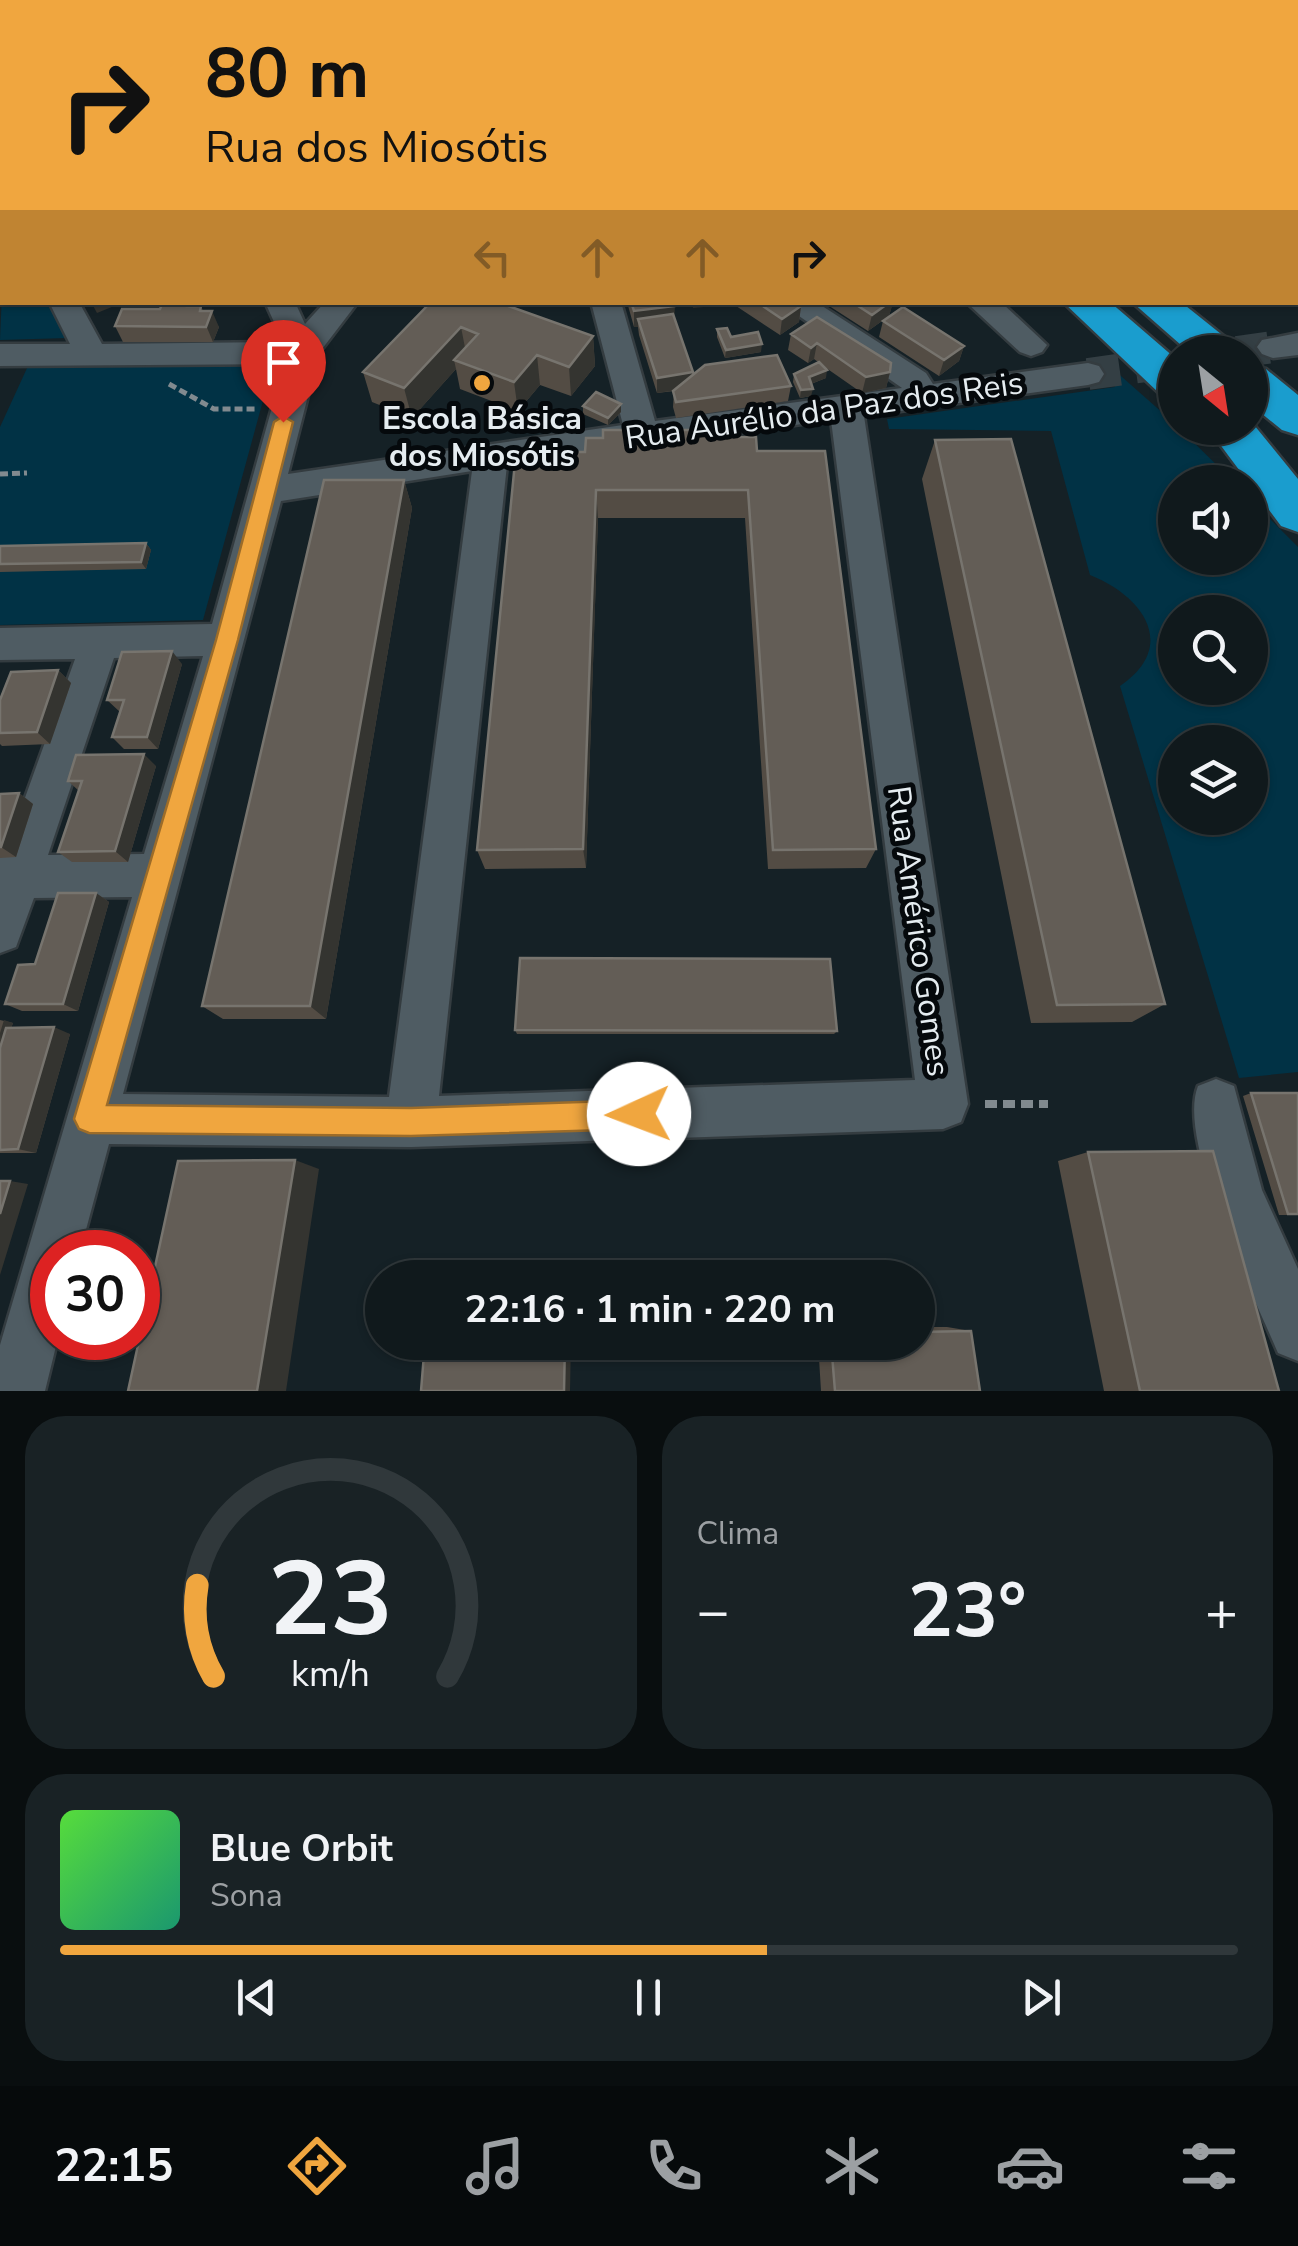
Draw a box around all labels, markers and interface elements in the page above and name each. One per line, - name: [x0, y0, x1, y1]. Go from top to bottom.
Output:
- text: 80 m: [205, 26, 369, 122]
- icon: right: [40, 40, 170, 170]
- text: Rua dos Miosótis: [205, 117, 548, 178]
- icon: left: [465, 230, 520, 285]
- icon: ahead: [570, 230, 625, 285]
- icon: ahead: [675, 230, 730, 285]
- icon: right: [780, 230, 835, 285]
- pin: [241, 320, 326, 423]
- icon: arrive: [256, 335, 311, 390]
- north arrow: [1158, 335, 1268, 445]
- map controls: [1158, 335, 1268, 835]
- street label: Rua Aurélio da Paz dos Reis: [622, 361, 1026, 460]
- marker: Escola Básica dos Miosótis: [471, 372, 493, 394]
- place label: Escola Básica dos Miosótis: [382, 397, 582, 477]
- button: sound: [1158, 465, 1268, 575]
- button: search: [1158, 595, 1268, 705]
- button: layers: [1158, 725, 1268, 835]
- street label: Rua Américo Gomes: [877, 783, 960, 1079]
- position arrow: [587, 1062, 691, 1166]
- speed limit sign: 30: [30, 1230, 160, 1360]
- text: 22:16 · 1 min · 220 m: [465, 1284, 835, 1335]
- text: Clima: [697, 1512, 779, 1555]
- text: 23: [268, 1529, 393, 1671]
- text: 23°: [908, 1560, 1026, 1662]
- text: −: [697, 1574, 730, 1649]
- text: +: [1205, 1574, 1238, 1649]
- text: km/h: [291, 1650, 370, 1699]
- text: Blue Orbit: [210, 1823, 393, 1874]
- text: Sona: [210, 1874, 283, 1917]
- icon: previous: [229, 1970, 284, 2025]
- icon: pause: [621, 1970, 676, 2025]
- icon: next: [1014, 1970, 1069, 2025]
- icon: directions: [282, 2131, 352, 2201]
- icon: music: [460, 2131, 530, 2201]
- icon: phone: [639, 2131, 709, 2201]
- icon: climate: [817, 2131, 887, 2201]
- icon: car: [995, 2131, 1065, 2201]
- icon: filters: [1174, 2131, 1244, 2201]
- text: 22:15: [54, 2136, 173, 2197]

